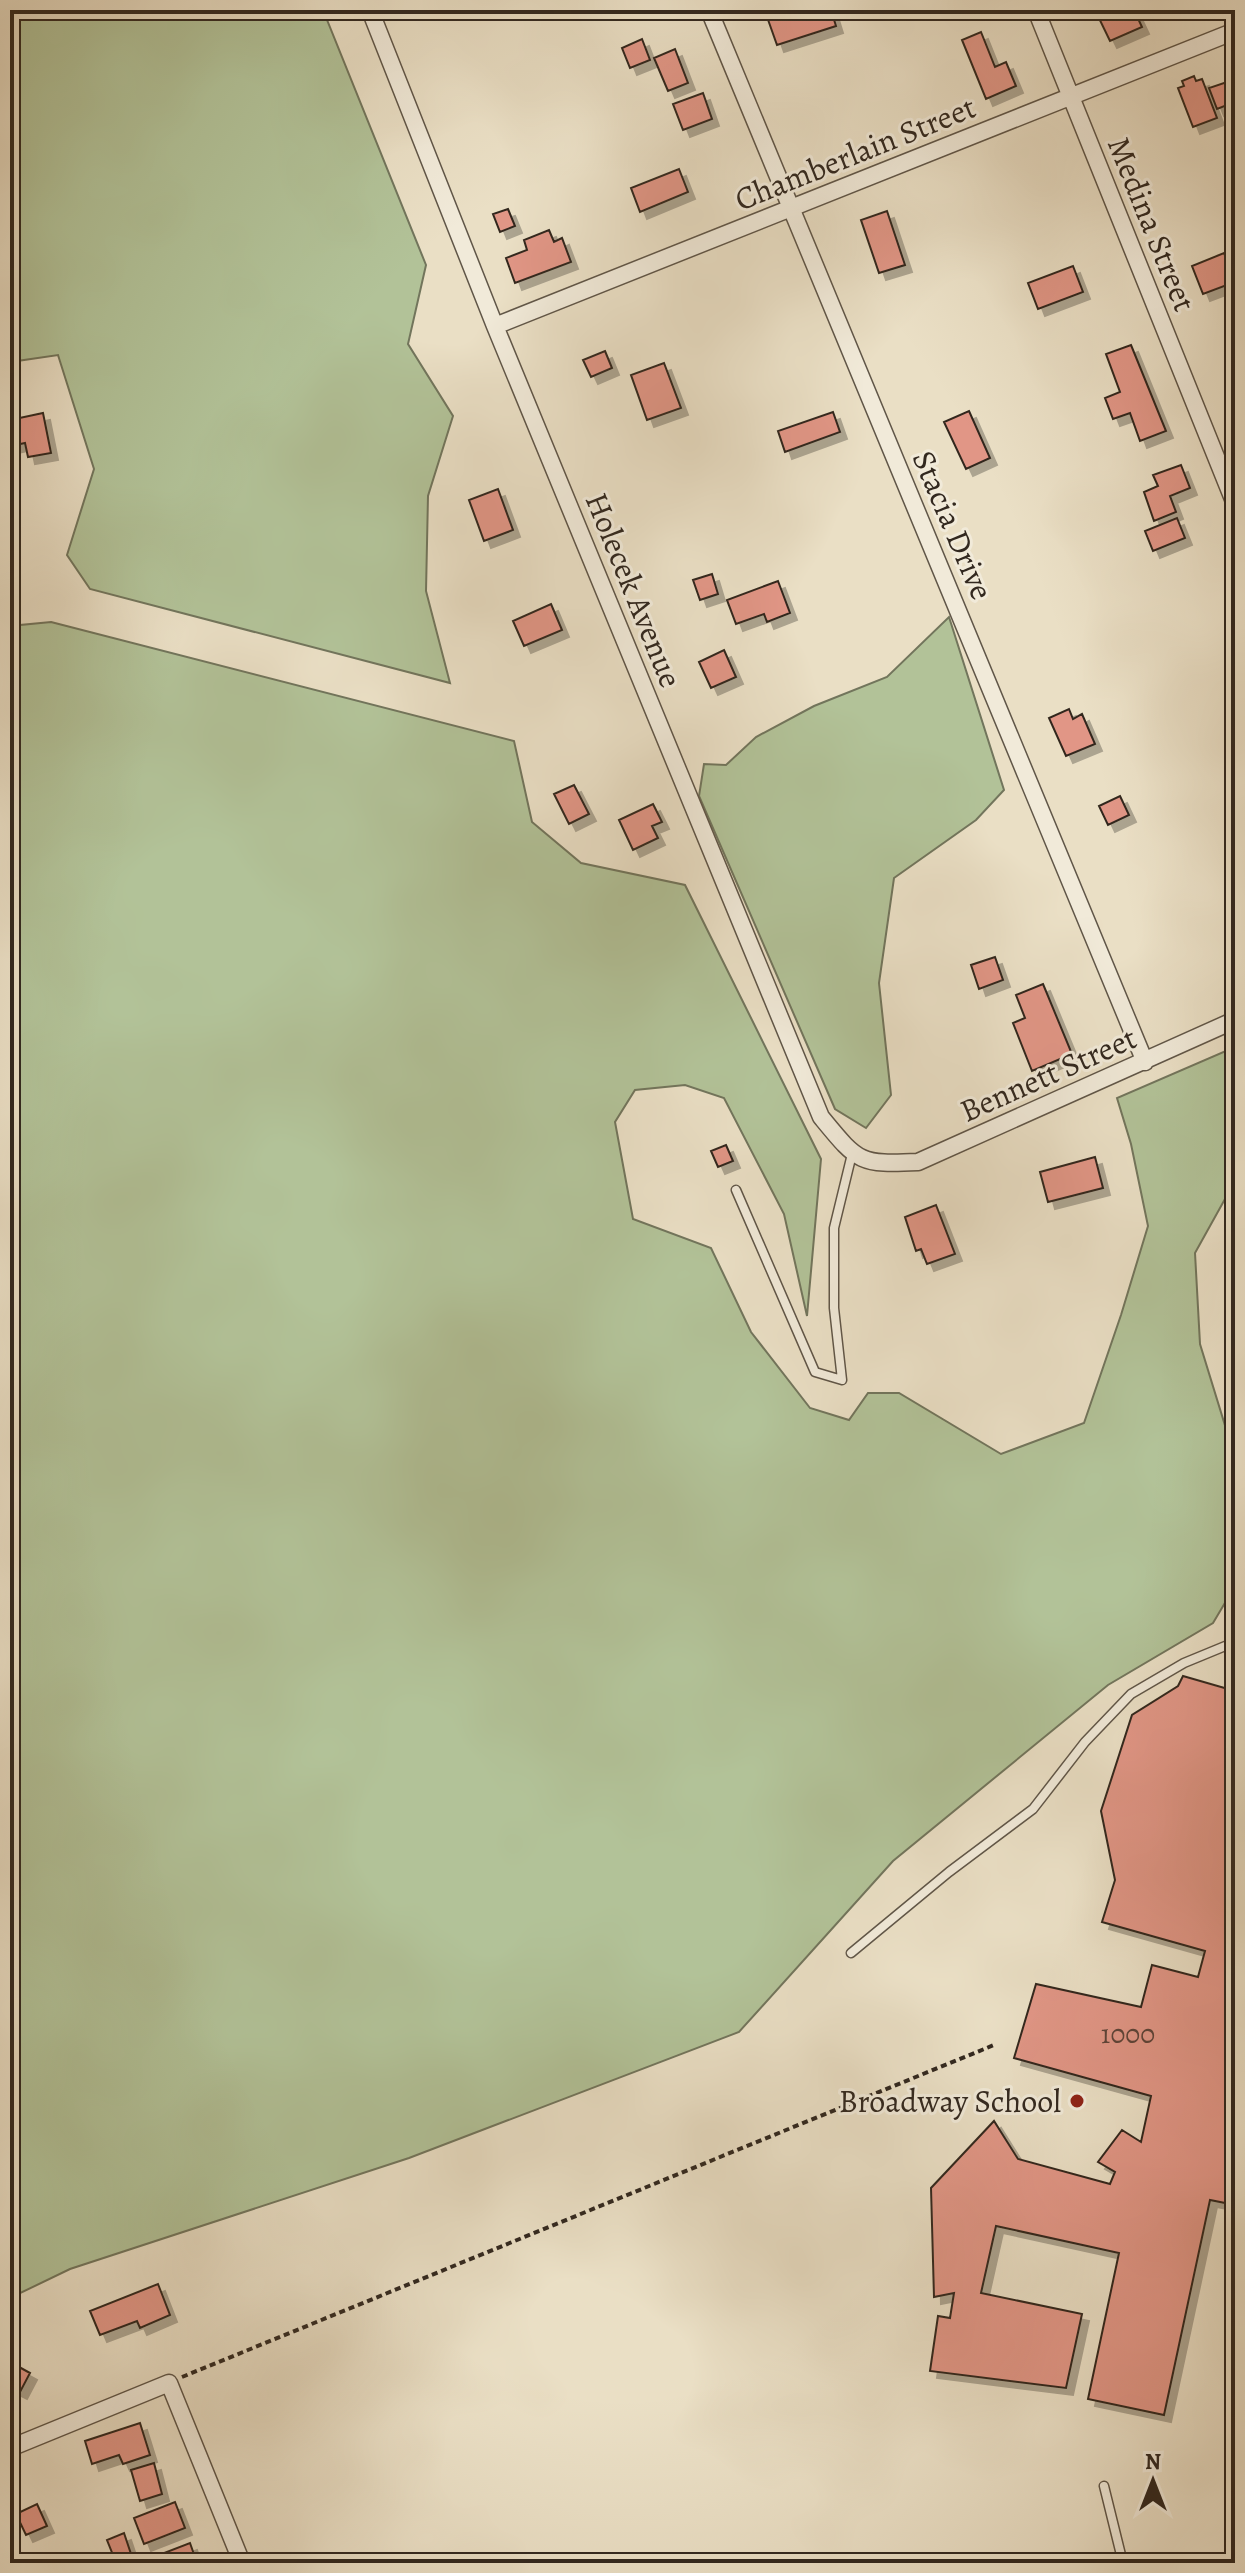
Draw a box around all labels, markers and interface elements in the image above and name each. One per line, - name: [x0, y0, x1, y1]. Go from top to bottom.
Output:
- street label: Chamberlain Street: [728, 85, 982, 221]
- street label: Medina Street: [1097, 130, 1207, 318]
- street label: Stacia Drive: [902, 444, 1004, 606]
- street label: Holecek Avenue: [575, 486, 693, 694]
- street label: Bennett Street: [953, 1016, 1143, 1132]
- house number: 1000: [1101, 2015, 1155, 2053]
- place label: Broadway School: [839, 2079, 1061, 2123]
- marker: Broadway School: [1068, 2092, 1086, 2110]
- north arrow: [1113, 2441, 1193, 2521]
- text: N: [1145, 2447, 1161, 2477]

